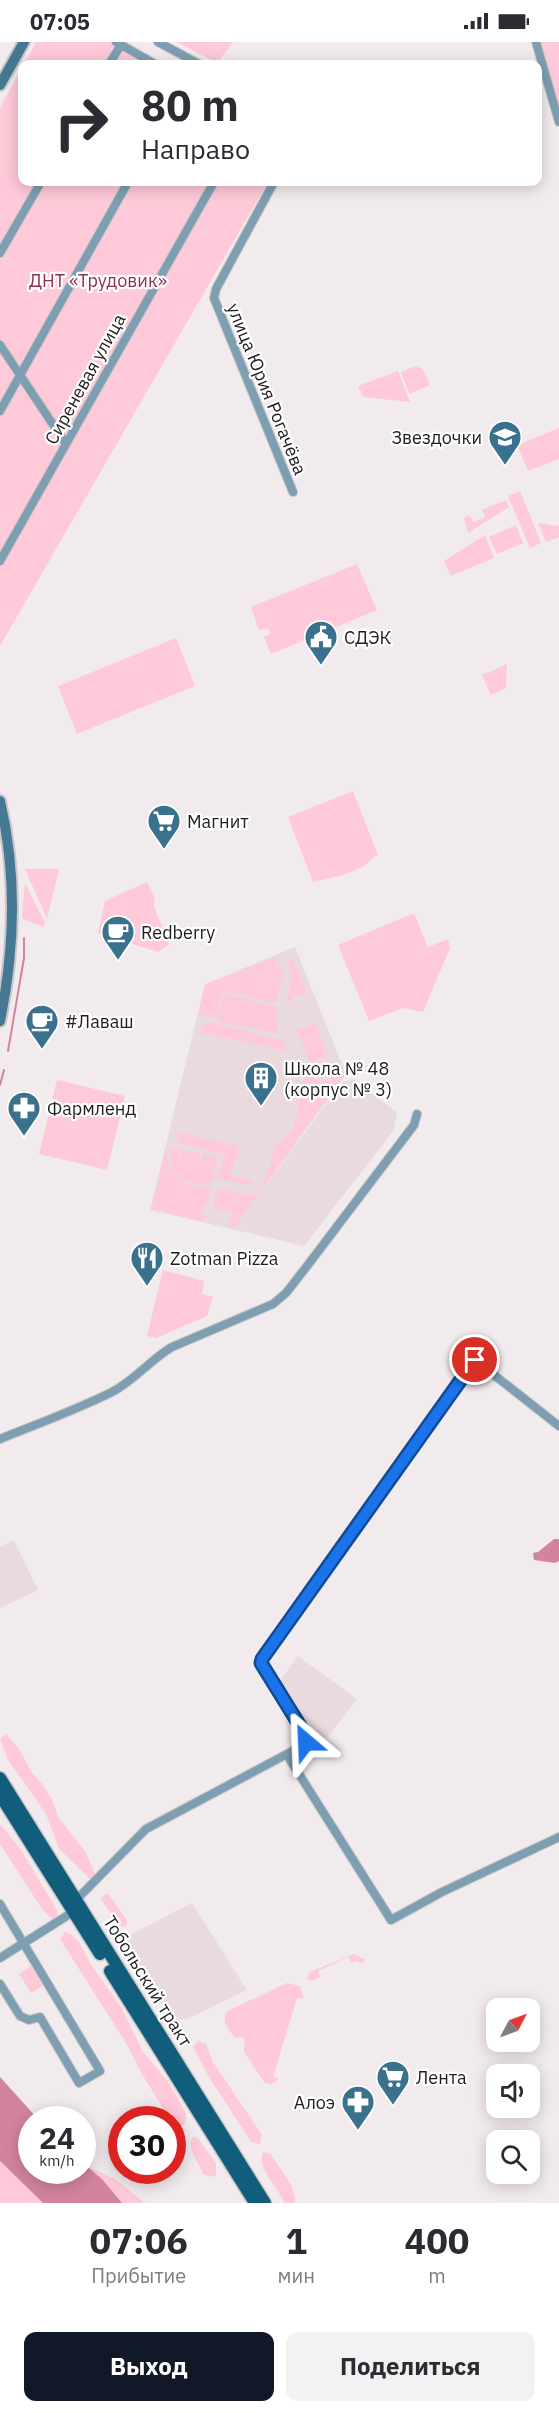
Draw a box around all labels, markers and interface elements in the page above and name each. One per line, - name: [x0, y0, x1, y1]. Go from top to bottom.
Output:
- text: 07:05: [30, 7, 90, 36]
- text: 80 m: [141, 78, 239, 133]
- icon: right: [42, 84, 120, 162]
- text: Направо: [141, 131, 250, 166]
- park label: ДНТ «Трудовик»: [29, 269, 167, 292]
- street label: улица Юрия Рогачёва: [222, 300, 312, 479]
- street label: Сиреневая улица: [40, 309, 131, 448]
- school or university icon: Звездочки: [487, 419, 523, 466]
- place label: Звездочки: [391, 426, 482, 449]
- public building icon: СДЭК: [303, 619, 339, 666]
- place label: СДЭК: [344, 626, 392, 649]
- supermarket icon: Магнит: [146, 803, 182, 850]
- place label: Магнит: [187, 810, 249, 833]
- cafe icon: Redberry: [100, 914, 136, 961]
- place label: Redberry: [141, 921, 215, 944]
- cafe icon: #Лаваш: [24, 1003, 60, 1050]
- place label: #Лаваш: [65, 1010, 134, 1033]
- place label: Школа № 48 (корпус № 3): [284, 1057, 392, 1101]
- building icon: Школа № 48 (корпус № 3): [243, 1060, 279, 1107]
- pharmacy icon: Фармленд: [6, 1090, 42, 1137]
- place label: Фармленд: [47, 1097, 136, 1120]
- restaurant icon: Zotman Pizza: [129, 1240, 165, 1287]
- place label: Zotman Pizza: [170, 1247, 279, 1270]
- pin: [449, 1334, 500, 1385]
- icon: arrive: [458, 1343, 491, 1376]
- position arrow: [274, 1710, 338, 1774]
- street label: Тобольский тракт: [98, 1911, 198, 2051]
- north arrow: [486, 1998, 540, 2052]
- map controls: [486, 1998, 540, 2184]
- supermarket icon: Лента: [375, 2059, 411, 2106]
- button: sound: [486, 2064, 540, 2118]
- place label: Лента: [416, 2066, 467, 2089]
- pharmacy icon: Алоэ: [340, 2084, 376, 2131]
- place label: Алоэ: [294, 2091, 335, 2114]
- speed limit sign: 30: [108, 2106, 186, 2184]
- text: 24: [39, 2118, 75, 2157]
- button: search: [486, 2130, 540, 2184]
- text: km/h: [39, 2151, 75, 2170]
- text: 07:06: [90, 2217, 188, 2264]
- text: 1: [285, 2217, 307, 2264]
- text: 400: [405, 2217, 469, 2264]
- text: Прибытие: [91, 2262, 186, 2289]
- text: мин: [278, 2262, 315, 2289]
- text: m: [428, 2262, 446, 2289]
- button: Выход: [24, 2332, 274, 2401]
- button: Поделиться: [286, 2332, 535, 2401]

